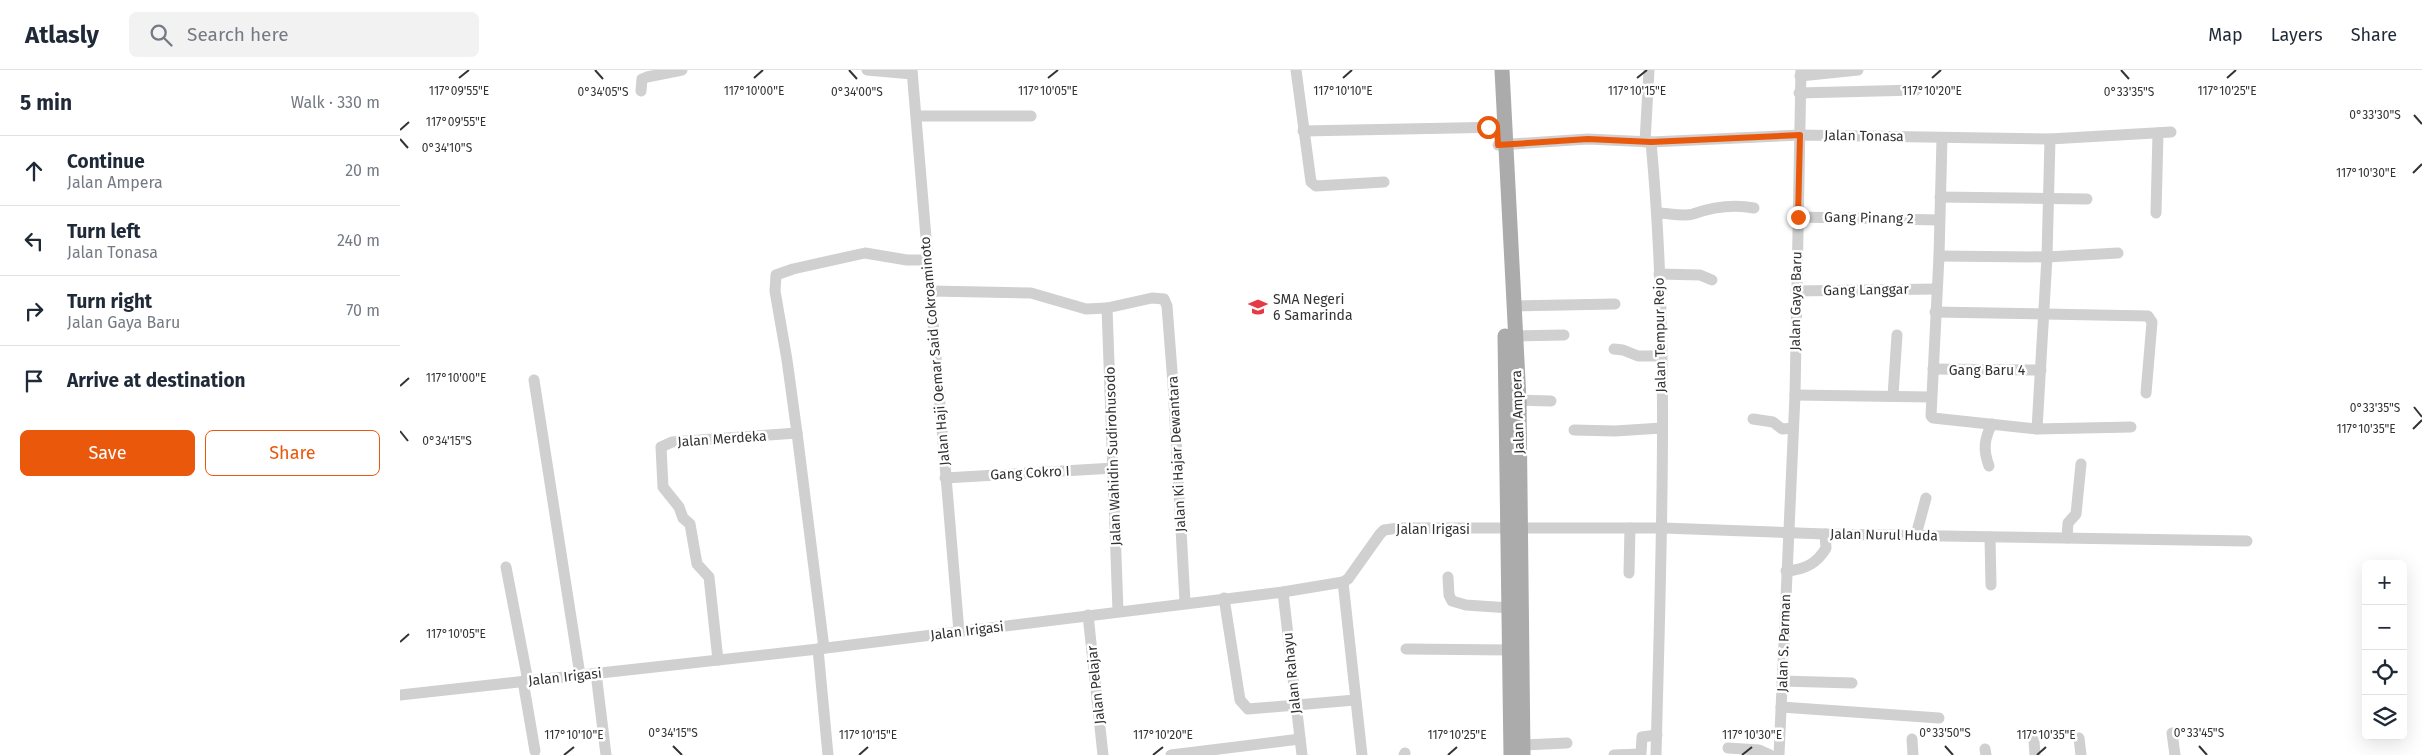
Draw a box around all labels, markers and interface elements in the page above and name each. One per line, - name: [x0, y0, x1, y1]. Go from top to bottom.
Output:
- search box: [129, 12, 479, 57]
- text: Atlasly: [25, 21, 99, 49]
- icon: search: [147, 21, 175, 49]
- text: Search here: [187, 23, 289, 46]
- text: Map: [2208, 24, 2243, 46]
- text: Layers: [2271, 24, 2323, 46]
- text: Share: [2351, 24, 2397, 46]
- text: 117°09'55"E: [429, 84, 489, 98]
- text: 117°10'00"E: [724, 84, 784, 98]
- text: 117°10'05"E: [1018, 84, 1078, 98]
- text: 117°10'10"E: [1313, 84, 1373, 98]
- text: 117°10'15"E: [1608, 84, 1666, 98]
- text: 117°10'20"E: [1902, 84, 1962, 98]
- text: 117°10'25"E: [2197, 84, 2257, 98]
- text: 0°34'05"S: [578, 85, 629, 99]
- text: 0°34'00"S: [831, 85, 883, 99]
- text: 0°33'35"S: [2104, 85, 2155, 99]
- text: 5 min: [20, 90, 72, 116]
- text: Walk · 330 m: [291, 93, 380, 112]
- text: 0°33'30"S: [2349, 108, 2401, 122]
- text: 117°09'55"E: [426, 115, 486, 129]
- route start: [1477, 116, 1500, 139]
- street label: Jalan Tonasa: [1824, 127, 1904, 145]
- text: 0°34'10"S: [422, 141, 473, 155]
- text: Continue: [67, 150, 145, 173]
- icon: ahead: [20, 157, 48, 185]
- text: 20 m: [345, 161, 380, 180]
- text: 117°10'30"E: [2336, 166, 2396, 180]
- text: Jalan Ampera: [67, 173, 163, 192]
- route end: [1787, 206, 1810, 229]
- street label: Gang Pinang 2: [1824, 209, 1914, 227]
- text: Turn left: [67, 220, 141, 243]
- icon: left: [20, 227, 48, 255]
- text: 240 m: [337, 231, 380, 250]
- street label: Jalan Haji Oemar Said Cokroaminoto: [917, 236, 953, 466]
- text: Jalan Tonasa: [67, 243, 158, 262]
- street label: Jalan Gaya Baru: [1787, 251, 1805, 351]
- street label: Jalan Tempur Rejo: [1650, 277, 1670, 393]
- street label: Gang Langgar: [1823, 281, 1910, 299]
- text: Turn right: [67, 290, 152, 313]
- place label: SMA Negeri 6 Samarinda: [1273, 291, 1353, 324]
- school or university icon: SMA Negeri 6 Samarinda: [1247, 296, 1269, 318]
- icon: right: [20, 297, 48, 325]
- text: 70 m: [346, 301, 380, 320]
- text: Jalan Gaya Baru: [67, 313, 180, 332]
- street label: Gang Baru 4: [1949, 362, 2026, 379]
- street label: Jalan Wahidin Sudirohusodo: [1101, 366, 1125, 546]
- icon: arrive: [20, 367, 48, 395]
- text: Arrive at destination: [67, 369, 246, 392]
- street label: Jalan Ampera: [1508, 370, 1528, 454]
- text: 117°10'00"E: [426, 371, 486, 385]
- street label: Jalan Ki Hajar Dewantara: [1164, 376, 1190, 532]
- text: 0°33'35"S: [2350, 401, 2401, 415]
- text: 117°10'35"E: [2336, 422, 2396, 436]
- street label: Jalan Merdeka: [677, 427, 767, 451]
- button: Save: [20, 430, 195, 476]
- button: Share: [205, 430, 380, 476]
- text: 0°34'15"S: [422, 434, 472, 448]
- street label: Gang Cokro I: [990, 462, 1070, 484]
- street label: Jalan Irigasi: [1396, 521, 1470, 538]
- street label: Jalan Nurul Huda: [1830, 526, 1938, 544]
- map controls: [2362, 560, 2407, 740]
- button: +: [2362, 560, 2407, 605]
- street label: Jalan S. Parman: [1774, 594, 1794, 692]
- button: −: [2362, 605, 2407, 650]
- street label: Jalan Irigasi: [929, 618, 1005, 644]
- text: 117°10'05"E: [426, 627, 486, 641]
- street label: Jalan Rahayu: [1279, 631, 1305, 715]
- street label: Jalan Pelajar: [1083, 644, 1109, 725]
- button: locate: [2362, 650, 2407, 695]
- street label: Jalan Irigasi: [527, 665, 603, 689]
- button: layers: [2362, 695, 2407, 740]
- text: 0°34'15"S: [648, 726, 698, 740]
- text: 0°33'50"S: [1919, 726, 1971, 740]
- text: 0°33'45"S: [2174, 726, 2225, 740]
- text: 117°10'10"E: [544, 728, 604, 742]
- text: 117°10'15"E: [839, 728, 897, 742]
- text: 117°10'20"E: [1133, 728, 1193, 742]
- text: 117°10'25"E: [1427, 728, 1487, 742]
- text: 117°10'30"E: [1722, 728, 1782, 742]
- text: 117°10'35"E: [2016, 728, 2076, 742]

